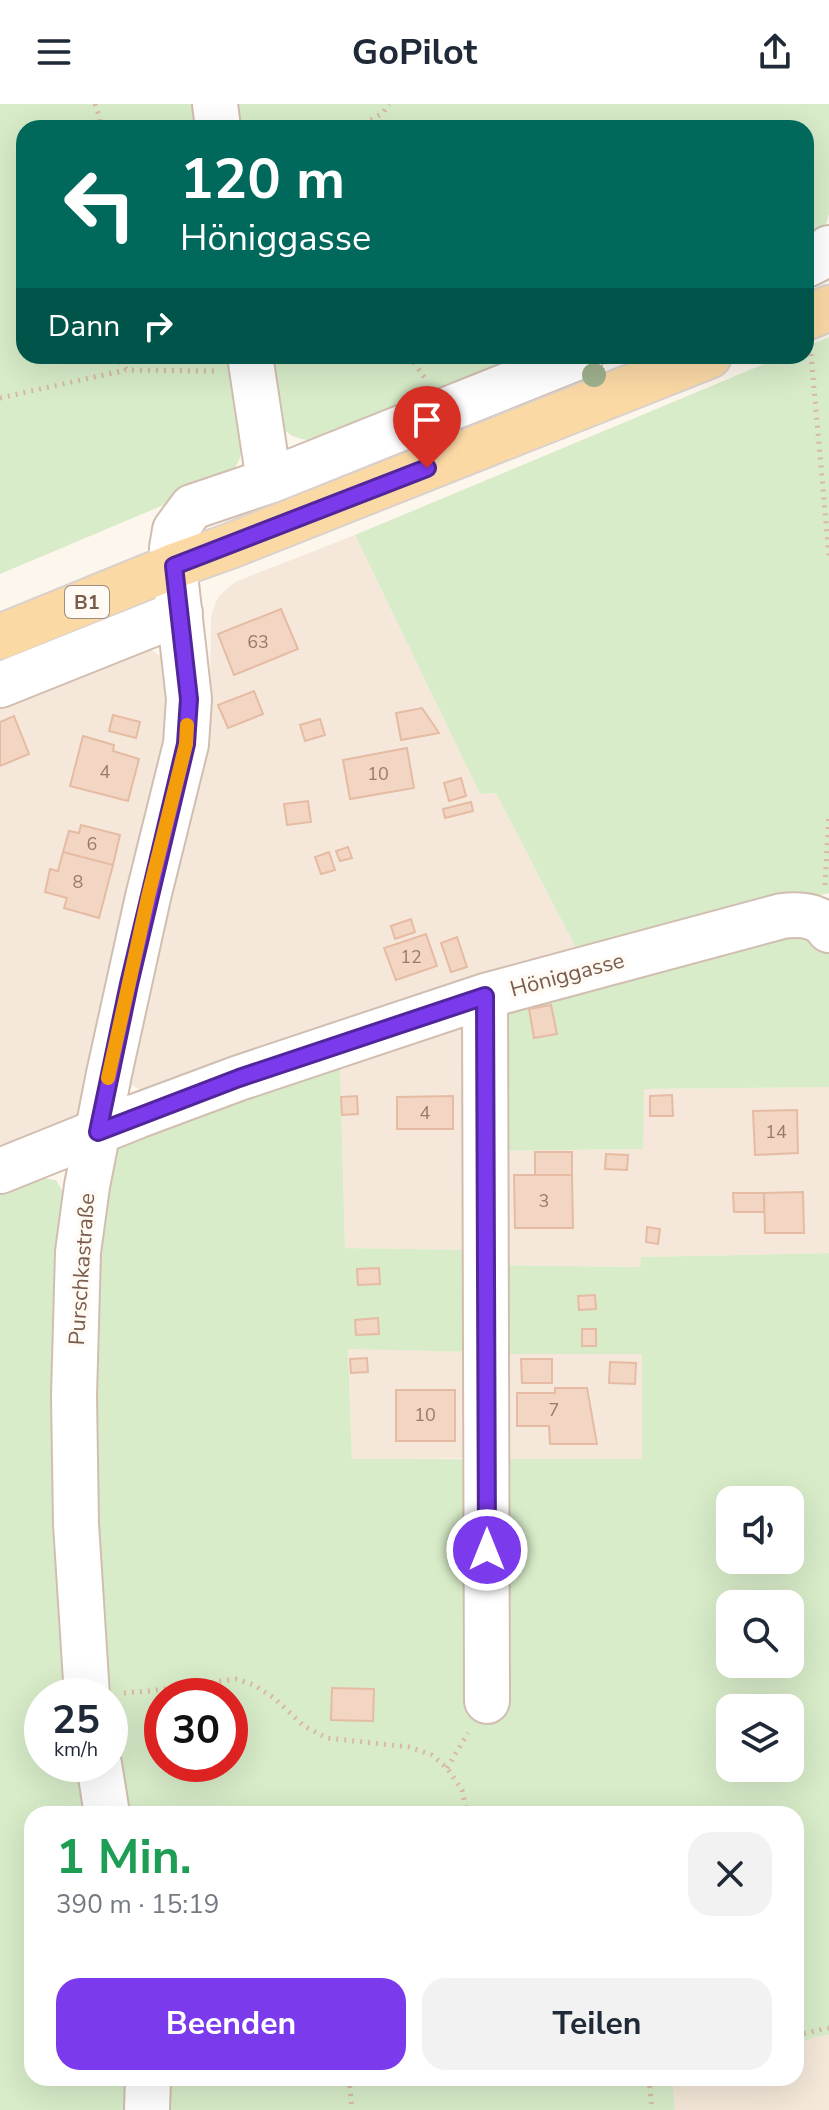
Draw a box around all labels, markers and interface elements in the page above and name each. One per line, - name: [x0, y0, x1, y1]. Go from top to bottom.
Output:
- text: GoPilot: [352, 28, 477, 77]
- icon: menu: [32, 30, 76, 74]
- icon: share: [753, 30, 797, 74]
- text: 120 m: [180, 141, 345, 218]
- icon: left: [48, 152, 152, 256]
- text: Höniggasse: [180, 214, 371, 263]
- icon: right: [136, 304, 180, 348]
- text: Dann: [48, 306, 120, 347]
- pin: [393, 386, 461, 468]
- icon: arrive: [405, 398, 449, 442]
- road number: B1: [65, 586, 109, 618]
- house number: 63: [247, 630, 269, 654]
- house number: 4: [100, 760, 111, 784]
- house number: 10: [367, 762, 389, 786]
- house number: 6: [87, 832, 97, 856]
- house number: 8: [73, 870, 83, 894]
- house number: 12: [400, 945, 422, 969]
- street label: Höniggasse: [507, 945, 628, 1005]
- house number: 4: [420, 1101, 431, 1125]
- house number: 14: [765, 1120, 787, 1144]
- house number: 3: [539, 1189, 549, 1213]
- street label: Purschkastraße: [62, 1192, 102, 1346]
- house number: 7: [549, 1398, 559, 1422]
- house number: 10: [414, 1403, 436, 1427]
- map controls: [716, 1486, 804, 1782]
- button: sound: [716, 1486, 804, 1574]
- position arrow: [445, 1508, 529, 1592]
- button: search: [716, 1590, 804, 1678]
- speed limit sign: 30: [144, 1678, 248, 1782]
- text: 25: [52, 1693, 100, 1747]
- button: layers: [716, 1694, 804, 1782]
- text: km/h: [54, 1736, 98, 1763]
- text: 1 Min.: [56, 1824, 192, 1890]
- button: close: [688, 1832, 772, 1916]
- text: 390 m · 15:19: [56, 1887, 219, 1922]
- button: Beenden: [56, 1978, 406, 2070]
- button: Teilen: [422, 1978, 772, 2070]

